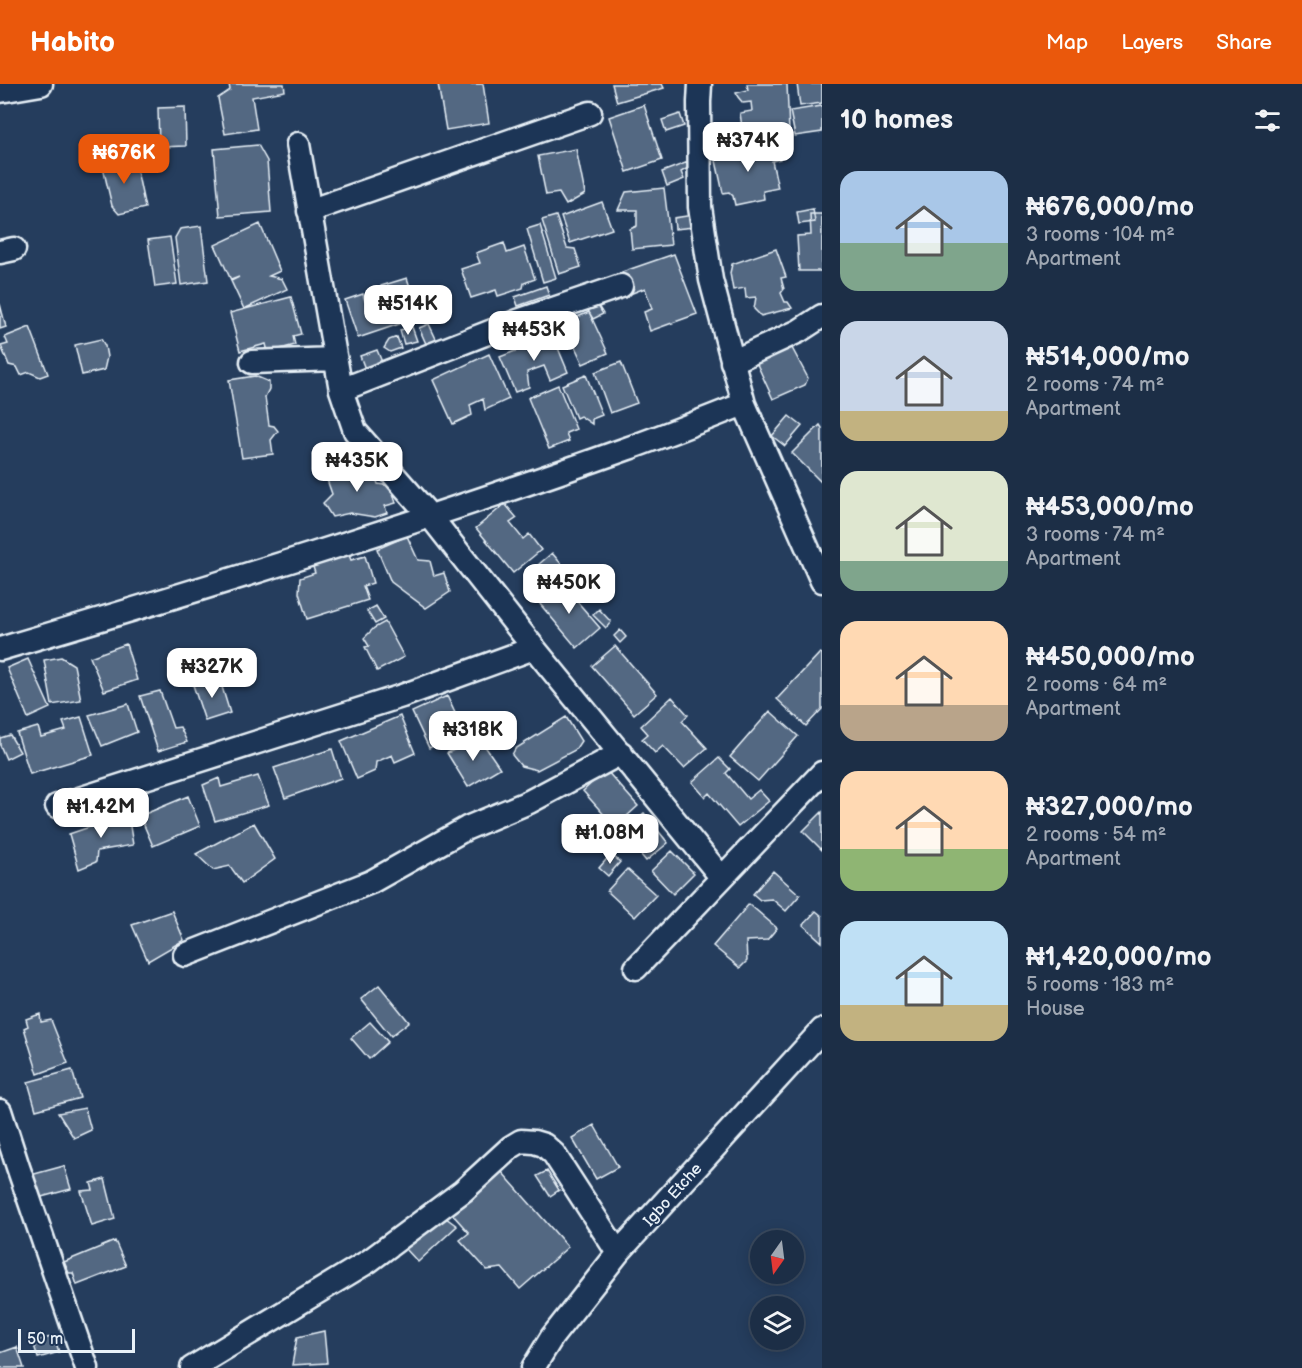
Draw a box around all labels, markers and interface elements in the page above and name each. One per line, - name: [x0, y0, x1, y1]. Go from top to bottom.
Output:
- text: Habito: [30, 26, 115, 59]
- text: Map: [1046, 30, 1088, 55]
- text: Layers: [1121, 30, 1183, 55]
- text: Share: [1216, 30, 1272, 55]
- icon: filters: [1251, 104, 1284, 137]
- text: 10 homes: [840, 105, 953, 136]
- pin: ₦374K: [706, 122, 790, 173]
- text: ₦374K: [717, 129, 779, 153]
- pin: ₦676K: [82, 134, 166, 185]
- text: ₦676K: [92, 141, 156, 165]
- text: ₦676,000/mo: [1026, 192, 1194, 223]
- icon: home: [888, 195, 960, 267]
- text: 3 rooms · 104 m²: [1026, 223, 1175, 247]
- text: Apartment: [1026, 247, 1121, 271]
- pin: ₦514K: [366, 285, 450, 336]
- text: ₦514K: [378, 292, 438, 316]
- pin: ₦453K: [492, 311, 576, 362]
- text: ₦453K: [502, 318, 566, 342]
- text: ₦514,000/mo: [1026, 342, 1190, 373]
- icon: home: [888, 345, 960, 417]
- text: 2 rooms · 74 m²: [1026, 373, 1164, 397]
- text: Apartment: [1026, 397, 1121, 421]
- pin: ₦435K: [315, 442, 399, 493]
- text: ₦435K: [325, 449, 389, 473]
- text: ₦453,000/mo: [1026, 492, 1194, 523]
- icon: home: [888, 495, 960, 567]
- text: 3 rooms · 74 m²: [1026, 523, 1165, 547]
- text: Apartment: [1026, 547, 1121, 571]
- pin: ₦450K: [527, 564, 611, 615]
- text: ₦450K: [537, 571, 601, 595]
- text: ₦450,000/mo: [1026, 642, 1195, 673]
- icon: home: [888, 645, 960, 717]
- pin: ₦327K: [170, 648, 254, 699]
- text: ₦327K: [181, 655, 243, 679]
- text: 2 rooms · 64 m²: [1026, 673, 1167, 697]
- text: Apartment: [1026, 697, 1121, 721]
- pin: ₦318K: [431, 711, 515, 762]
- text: ₦318K: [443, 718, 503, 742]
- pin: ₦1.42M: [52, 788, 150, 839]
- text: ₦327,000/mo: [1026, 792, 1193, 823]
- text: ₦1.42M: [67, 795, 135, 819]
- icon: home: [888, 795, 960, 867]
- pin: ₦1.08M: [561, 814, 659, 865]
- text: ₦1.08M: [576, 821, 644, 845]
- text: 2 rooms · 54 m²: [1026, 823, 1166, 847]
- text: Apartment: [1026, 847, 1121, 871]
- text: ₦1,420,000/mo: [1026, 942, 1212, 973]
- icon: home: [888, 945, 960, 1017]
- text: 5 rooms · 183 m²: [1026, 973, 1174, 997]
- text: House: [1026, 997, 1085, 1021]
- street label: Igbo Etche: [640, 1159, 707, 1231]
- north arrow: [750, 1230, 804, 1284]
- map controls: [750, 1230, 804, 1350]
- button: layers: [750, 1296, 804, 1350]
- scale bar: [18, 1326, 135, 1354]
- text: 50 m: [27, 1330, 63, 1349]

